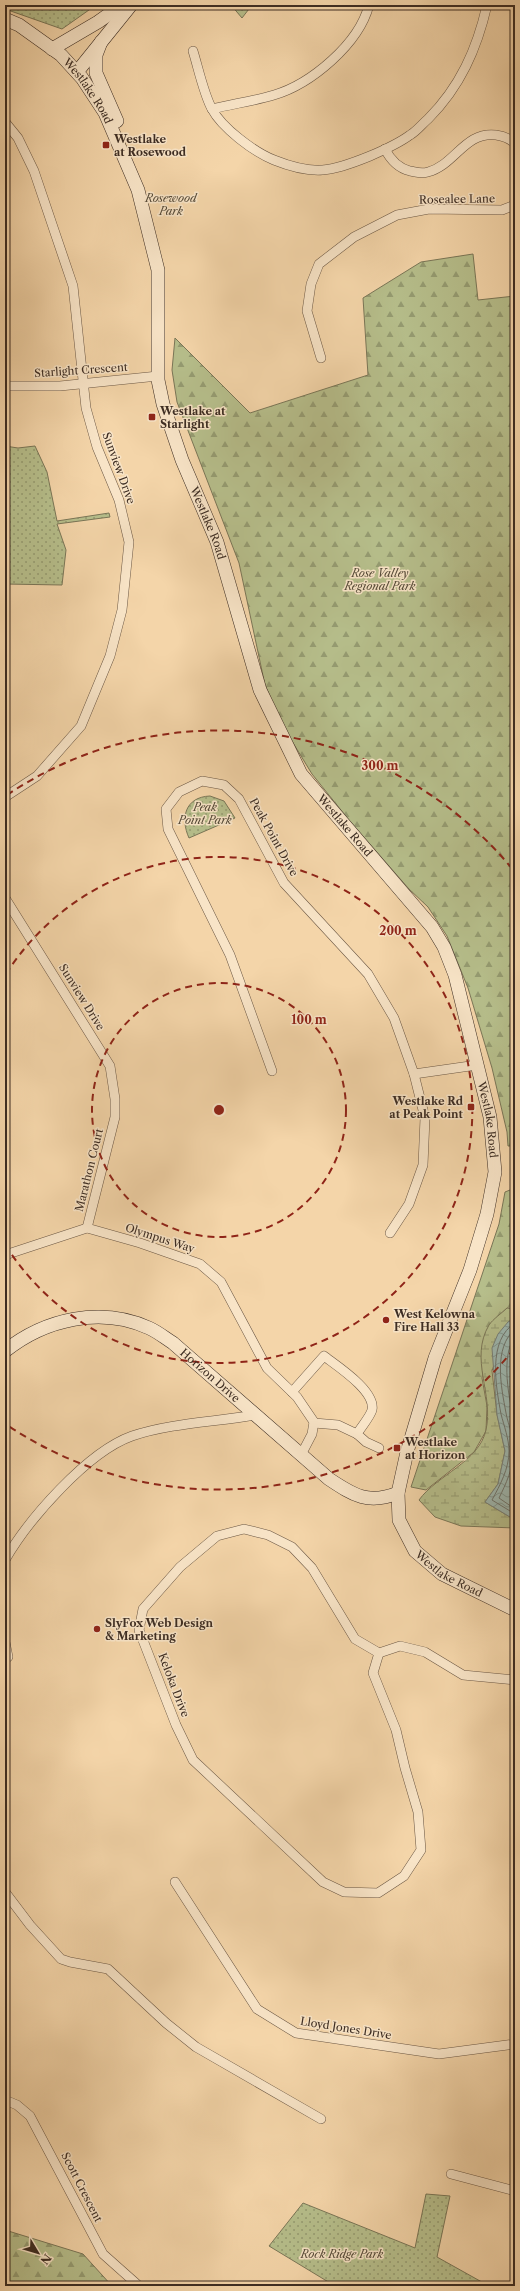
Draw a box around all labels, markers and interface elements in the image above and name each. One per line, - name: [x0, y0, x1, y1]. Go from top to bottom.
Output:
- street label: Westlake Road: [60, 54, 116, 126]
- place label: Westlake at Rosewood: [113, 132, 187, 159]
- marker: Westlake at Rosewood: [101, 140, 111, 150]
- park label: Rosewood Park: [144, 191, 198, 218]
- street label: Rosealee Lane: [419, 191, 495, 207]
- street label: Starlight Crescent: [34, 360, 128, 380]
- place label: Westlake at Starlight: [159, 404, 226, 431]
- marker: Westlake at Starlight: [147, 412, 157, 422]
- street label: Sunview Drive: [100, 430, 138, 506]
- street label: Westlake Road: [187, 484, 229, 561]
- park label: Rose Valley Regional Park: [344, 566, 416, 593]
- text: 300 m: [361, 758, 399, 773]
- street label: Westlake Road: [314, 791, 376, 859]
- street label: Peak Point Drive: [247, 795, 301, 879]
- park label: Peak Point Park: [177, 800, 232, 827]
- text: 200 m: [379, 923, 417, 938]
- street label: Sunview Drive: [56, 961, 108, 1033]
- text: 100 m: [291, 1012, 327, 1027]
- street label: Westlake Road: [474, 1079, 501, 1159]
- place label: Westlake Rd at Peak Point: [389, 1094, 464, 1121]
- marker: Westlake Rd at Peak Point: [466, 1102, 476, 1112]
- centre of rings: [212, 1103, 226, 1117]
- street label: Marathon Court: [72, 1127, 106, 1213]
- street label: Olympus Way: [124, 1220, 197, 1256]
- place label: West Kelowna Fire Hall 33: [393, 1307, 476, 1334]
- marker: West Kelowna Fire Hall 33: [381, 1315, 391, 1325]
- street label: Horizon Drive: [177, 1346, 243, 1405]
- place label: Westlake at Horizon: [404, 1435, 466, 1462]
- marker: Westlake at Horizon: [392, 1443, 402, 1453]
- street label: Westlake Road: [412, 1547, 485, 1600]
- place label: SlyFox Web Design & Marketing: [105, 1616, 214, 1643]
- marker: SlyFox Web Design & Marketing: [92, 1624, 102, 1634]
- street label: Keloka Drive: [155, 1651, 193, 1719]
- street label: Lloyd Jones Drive: [299, 2014, 393, 2042]
- street label: Scott Crescent: [58, 2150, 106, 2224]
- north arrow: [18, 2233, 58, 2273]
- park label: Rock Ridge Park: [300, 2247, 383, 2261]
- text: N: [37, 2251, 54, 2268]

